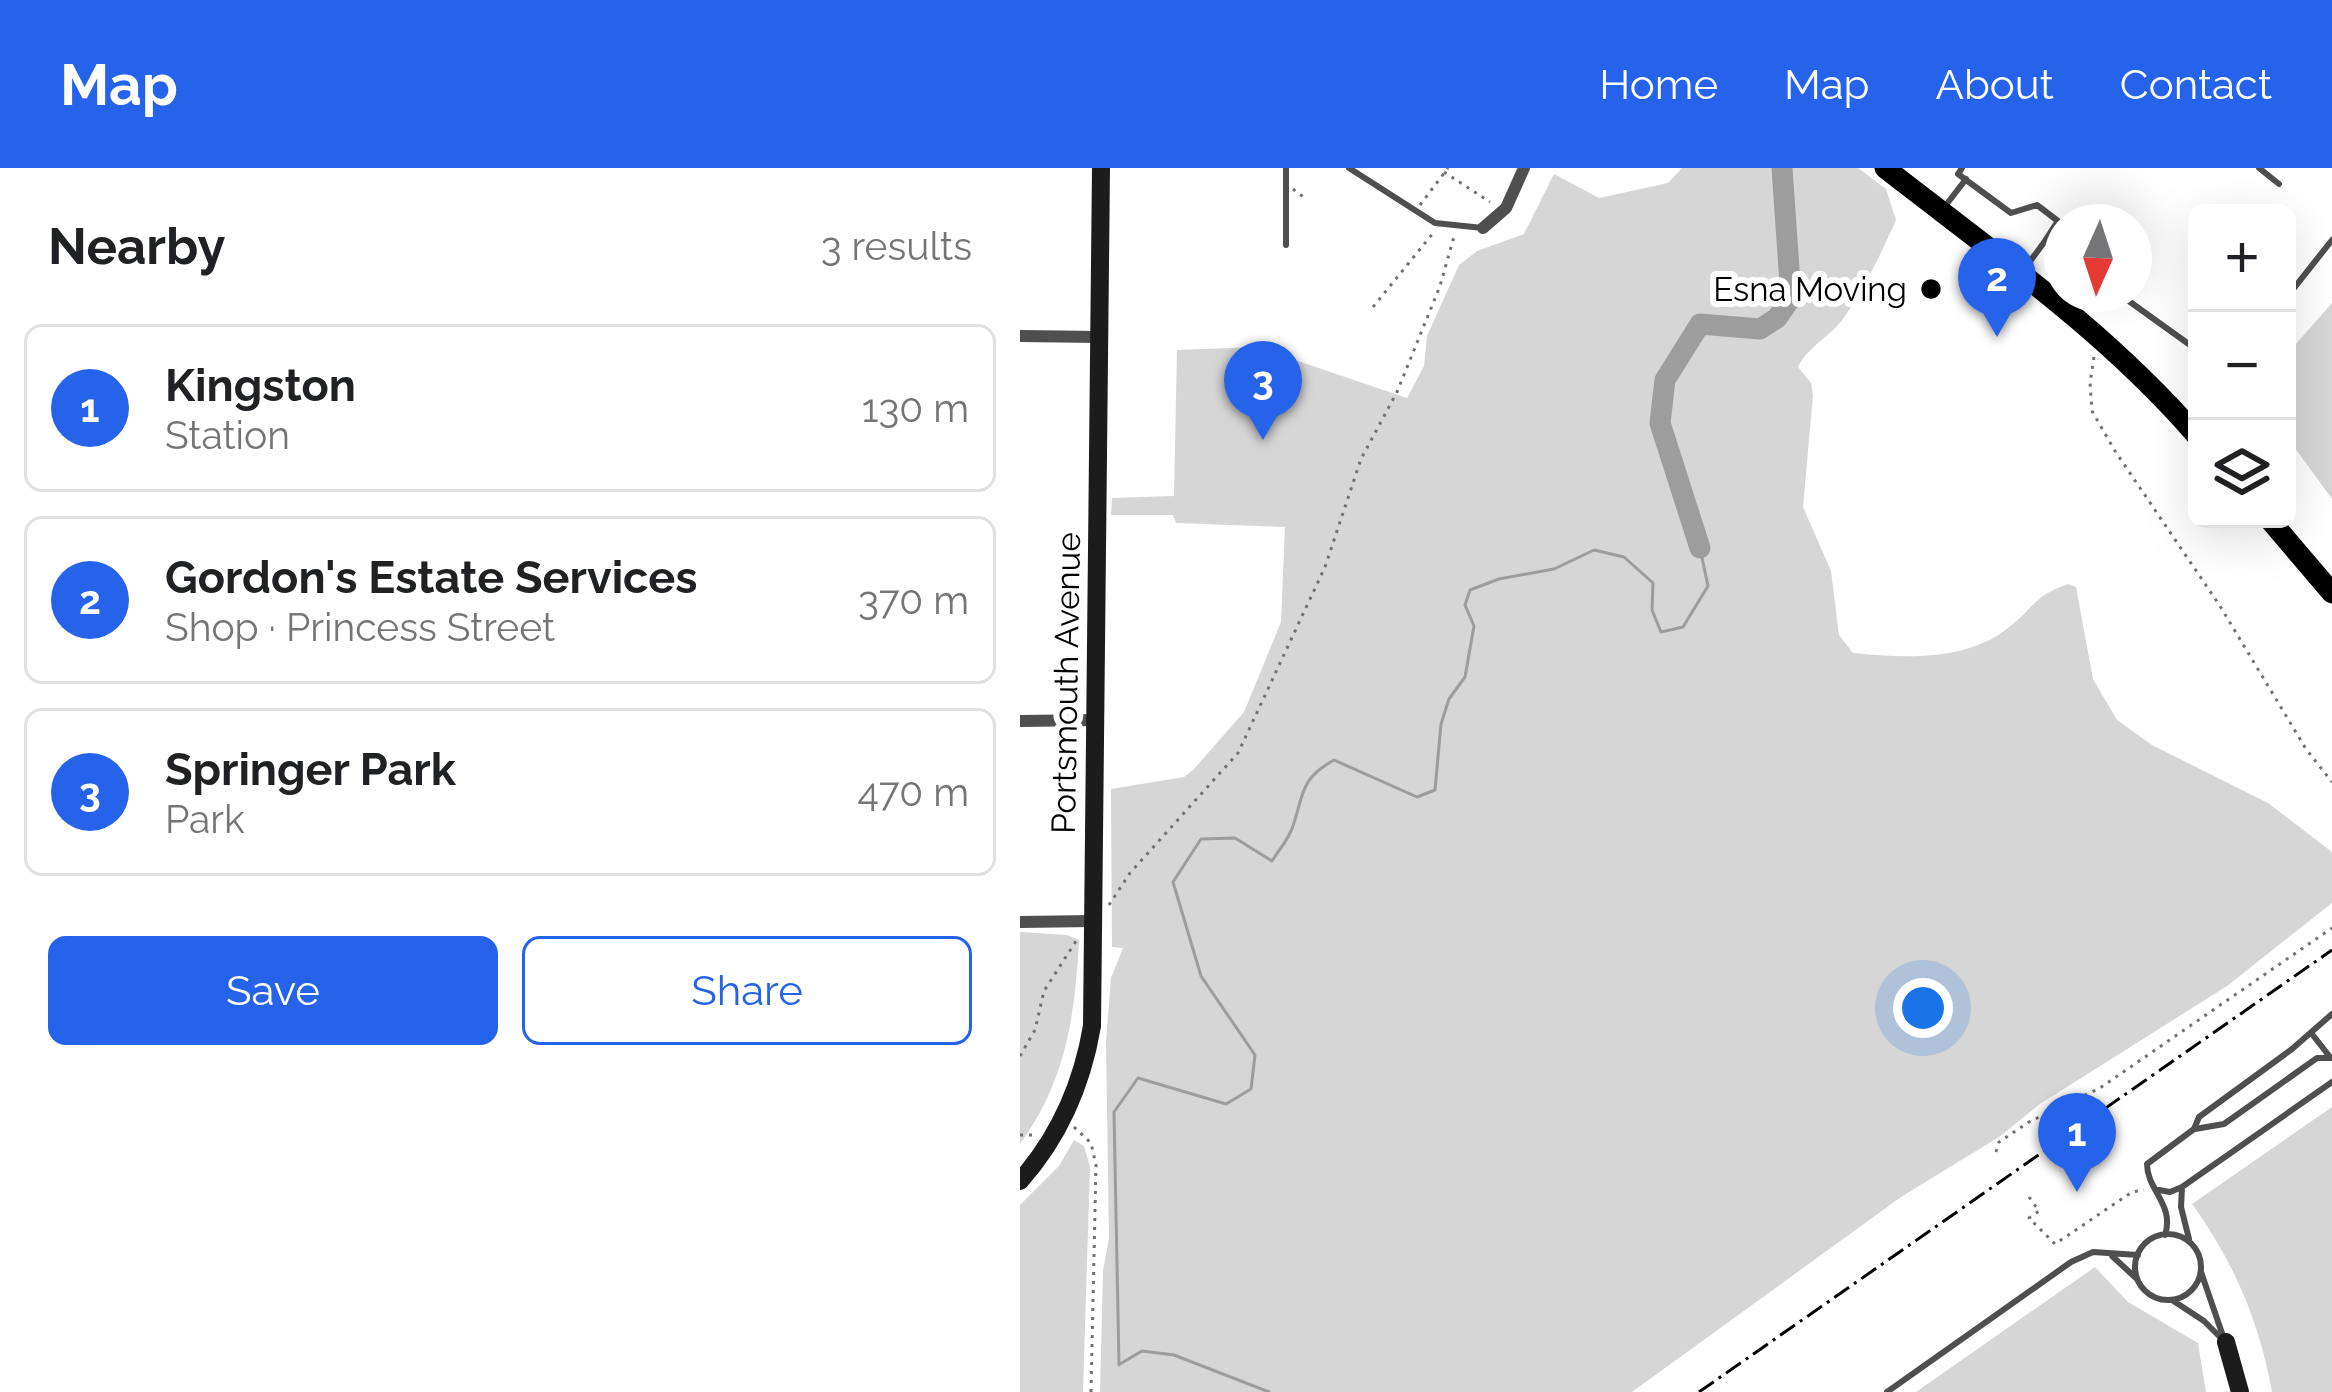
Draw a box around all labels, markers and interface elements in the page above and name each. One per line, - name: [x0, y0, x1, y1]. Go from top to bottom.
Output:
- text: Map: [60, 51, 178, 118]
- text: Home: [1599, 60, 1718, 109]
- text: Map: [1784, 60, 1870, 109]
- text: About: [1936, 60, 2054, 109]
- text: Contact: [2120, 60, 2272, 109]
- north arrow: [2044, 204, 2152, 312]
- map controls: [2188, 204, 2296, 528]
- button: +: [2188, 204, 2296, 312]
- text: Nearby: [48, 216, 225, 276]
- text: 3 results: [821, 223, 972, 269]
- pin: 2: [1958, 238, 2036, 337]
- place label: Esna Moving: [1713, 270, 1907, 309]
- marker: Esna Moving: [1918, 276, 1944, 302]
- button: −: [2188, 312, 2296, 420]
- pin: 3: [1224, 341, 1302, 440]
- text: Kingston: [165, 359, 356, 412]
- text: 1: [80, 385, 100, 431]
- text: 130 m: [862, 385, 969, 431]
- text: Station: [165, 412, 290, 458]
- button: layers: [2188, 420, 2296, 528]
- street label: Portsmouth Avenue: [1044, 532, 1088, 834]
- text: Gordon's Estate Services: [165, 551, 697, 604]
- text: 2: [79, 577, 101, 623]
- text: 370 m: [858, 577, 969, 623]
- text: Shop · Princess Street: [165, 604, 555, 650]
- text: Springer Park: [165, 743, 456, 796]
- text: 3: [79, 769, 101, 815]
- text: 470 m: [858, 769, 969, 815]
- text: Park: [165, 796, 245, 842]
- button: Save: [48, 936, 498, 1045]
- button: Share: [522, 936, 972, 1045]
- your location: [1893, 978, 1953, 1038]
- pin: 1: [2038, 1093, 2116, 1192]

